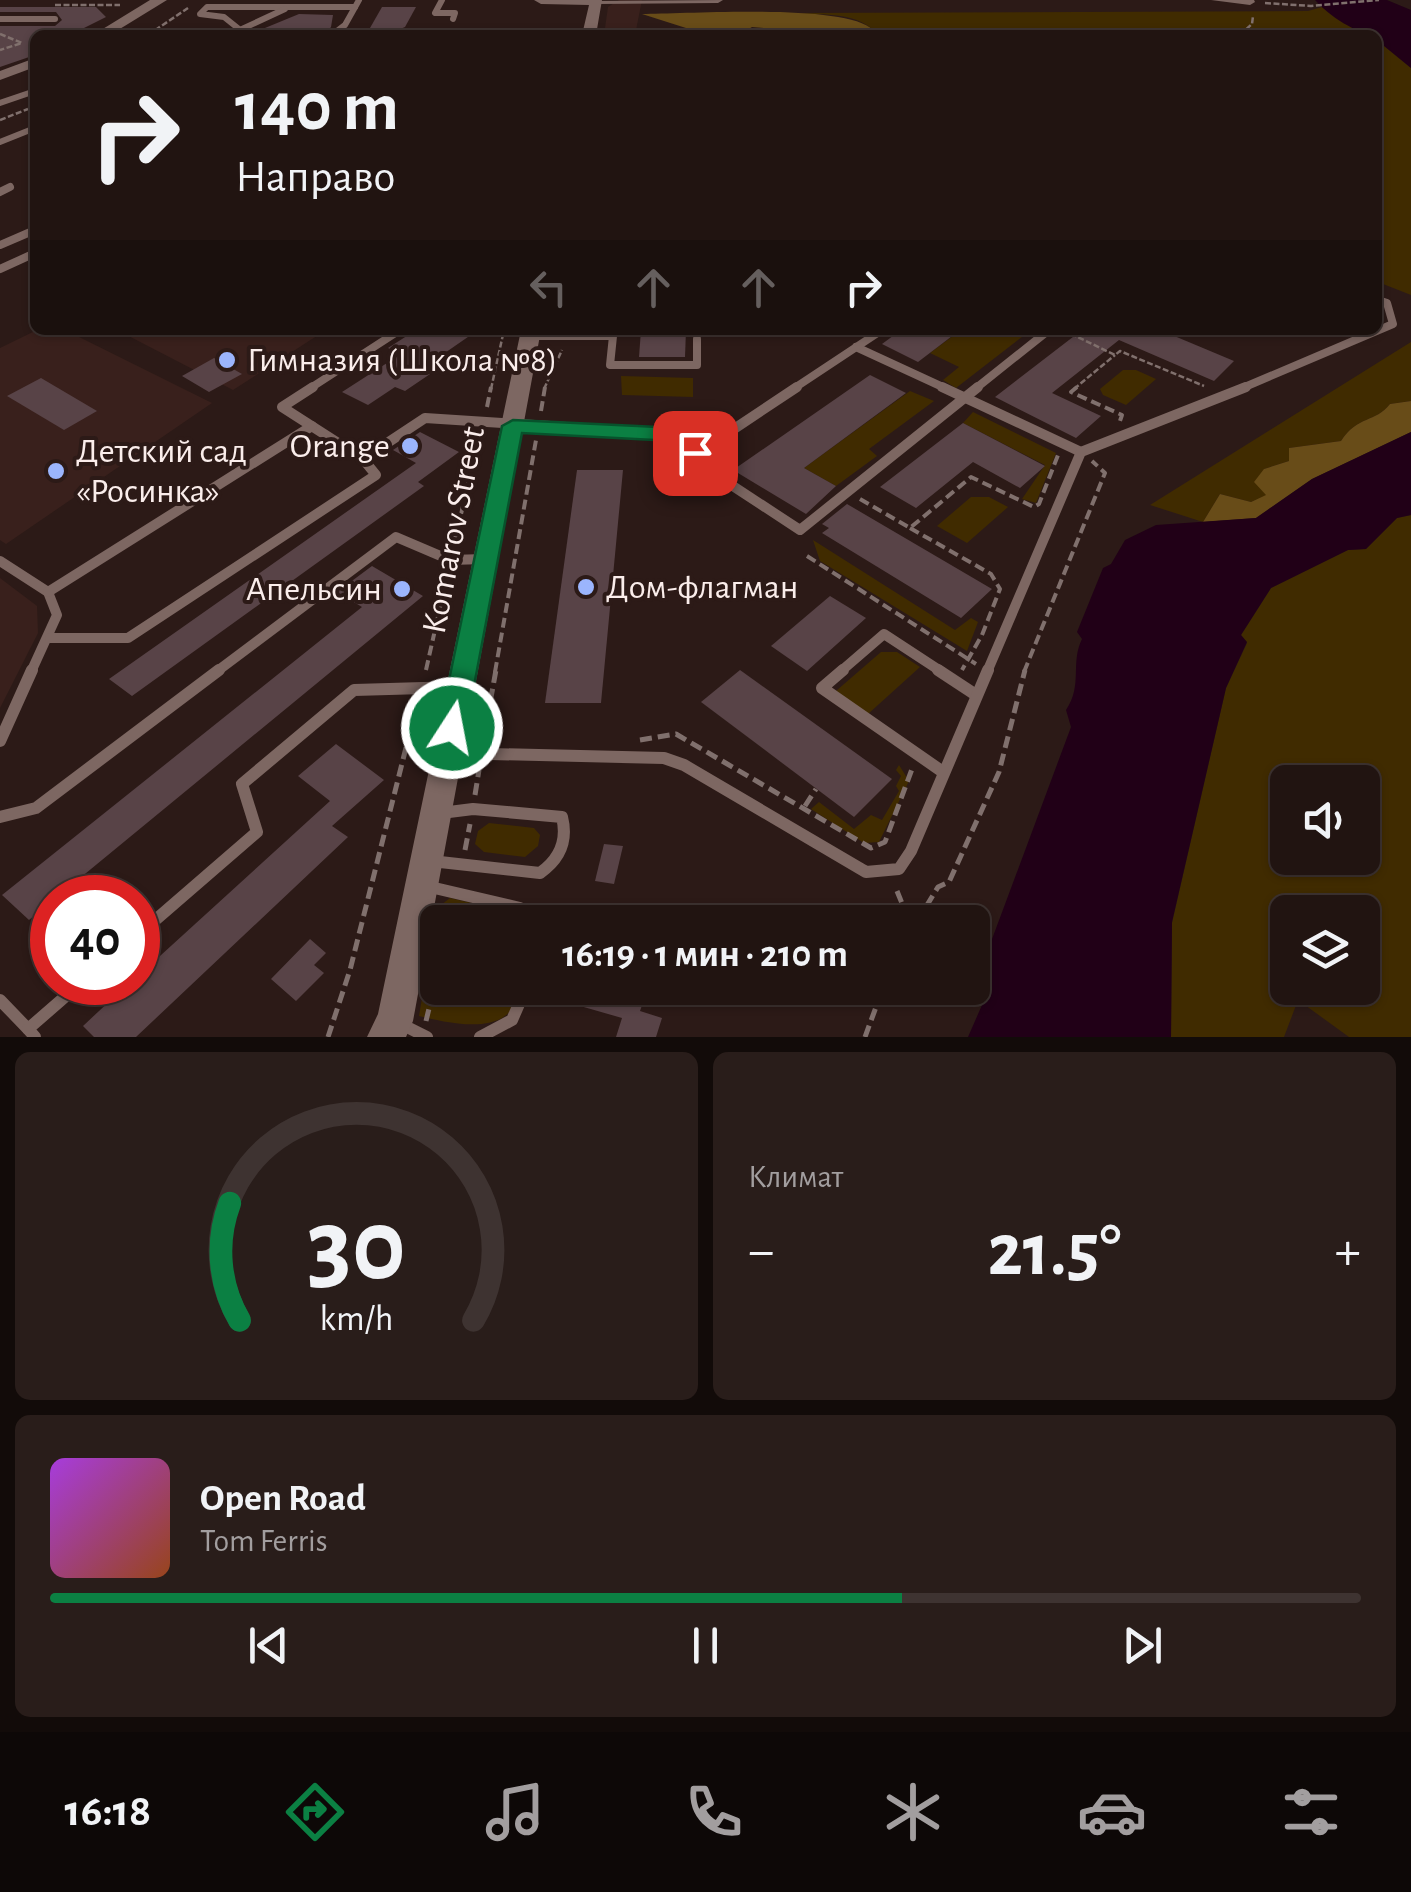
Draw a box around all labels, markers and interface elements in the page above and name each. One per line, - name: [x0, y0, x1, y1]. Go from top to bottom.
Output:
- icon: right: [70, 70, 200, 200]
- text: 140 m: [235, 73, 399, 143]
- text: Направо: [235, 155, 395, 200]
- icon: left: [521, 260, 576, 315]
- icon: ahead: [626, 260, 681, 315]
- icon: ahead: [731, 260, 786, 315]
- icon: right: [836, 260, 891, 315]
- place label: Гимназия (Школа №8): [247, 343, 558, 378]
- marker: Гимназия (Школа №8): [216, 349, 238, 371]
- pin: [653, 411, 738, 496]
- street label: Komarov Street: [417, 424, 491, 636]
- icon: arrive: [668, 426, 723, 481]
- place label: Orange: [290, 429, 390, 464]
- place label: Детский сад «Росинка»: [76, 434, 247, 509]
- marker: Orange: [399, 435, 421, 457]
- marker: Детский сад «Росинка»: [45, 460, 67, 482]
- place label: Дом-флагман: [606, 570, 798, 605]
- place label: Апельсин: [246, 572, 382, 607]
- marker: Дом-флагман: [575, 576, 597, 598]
- marker: Апельсин: [391, 578, 413, 600]
- position arrow: [400, 676, 504, 780]
- map controls: [1270, 765, 1380, 1005]
- button: sound: [1270, 765, 1380, 875]
- speed limit sign: 40: [30, 875, 160, 1005]
- button: layers: [1270, 895, 1380, 1005]
- text: 16:19 · 1 мин · 210 m: [562, 936, 848, 974]
- text: Климат: [748, 1161, 843, 1193]
- text: 30: [307, 1195, 406, 1299]
- text: 21.5°: [988, 1214, 1121, 1289]
- text: −: [748, 1224, 774, 1279]
- text: +: [1335, 1224, 1361, 1279]
- text: km/h: [320, 1301, 393, 1337]
- text: Open Road: [200, 1480, 366, 1518]
- text: Tom Ferris: [200, 1525, 328, 1557]
- icon: previous: [241, 1618, 296, 1673]
- icon: pause: [678, 1618, 733, 1673]
- icon: next: [1115, 1618, 1170, 1673]
- icon: directions: [280, 1777, 350, 1847]
- icon: music: [480, 1777, 550, 1847]
- icon: phone: [679, 1777, 749, 1847]
- icon: climate: [878, 1777, 948, 1847]
- icon: car: [1077, 1777, 1147, 1847]
- icon: filters: [1276, 1777, 1346, 1847]
- text: 16:18: [65, 1789, 151, 1834]

